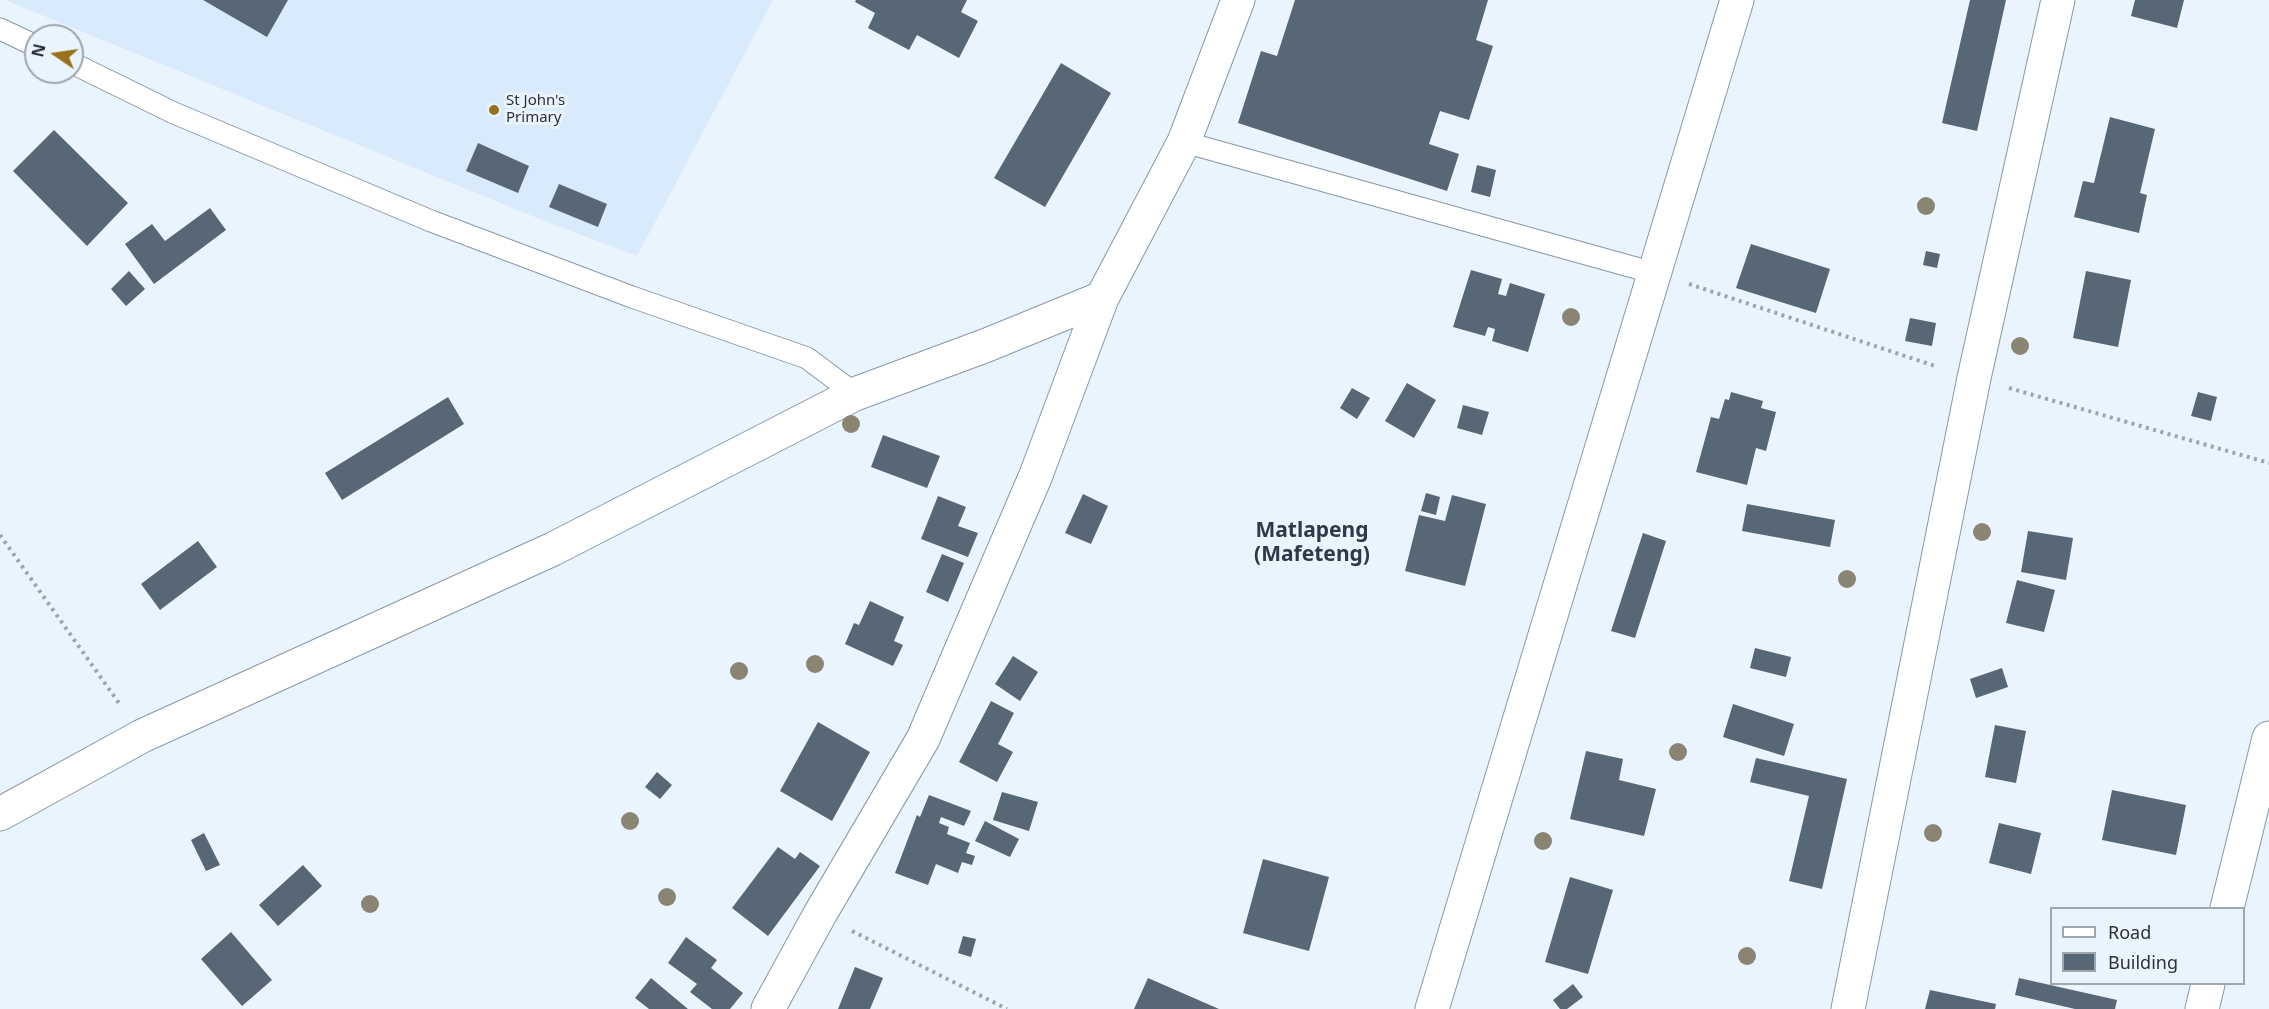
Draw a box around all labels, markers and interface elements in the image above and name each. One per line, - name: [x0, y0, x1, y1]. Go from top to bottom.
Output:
- north arrow: [24, 24, 84, 84]
- text: N: [26, 42, 51, 59]
- place label: St John's Primary: [506, 92, 565, 127]
- marker: St John's Primary: [487, 103, 501, 117]
- district label: Matlapeng (Mafeteng): [1254, 518, 1370, 568]
- legend: [2050, 907, 2245, 985]
- text: Road: [2108, 920, 2151, 944]
- text: Building: [2108, 950, 2178, 974]

